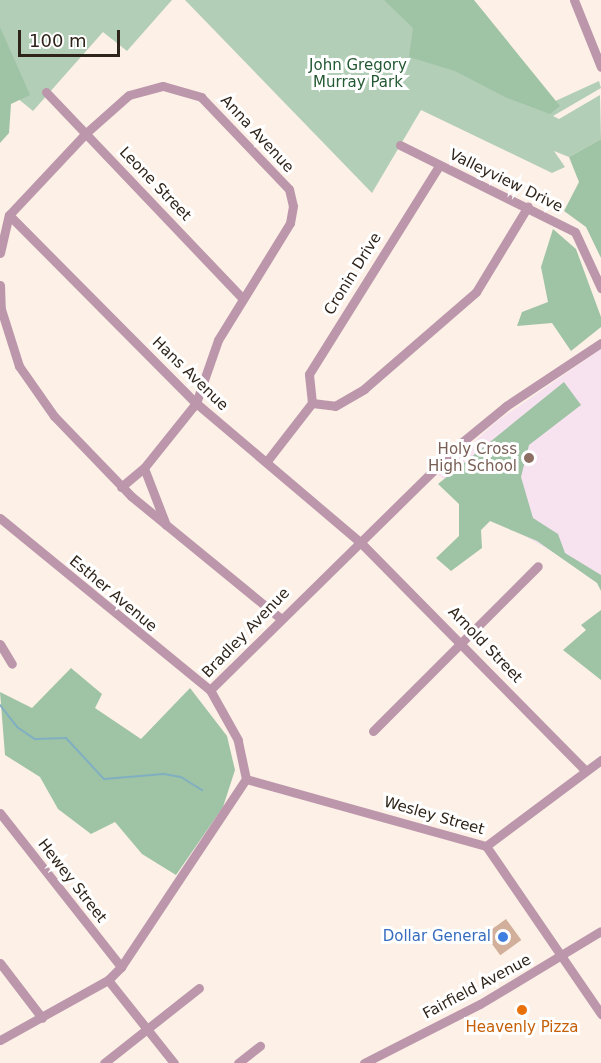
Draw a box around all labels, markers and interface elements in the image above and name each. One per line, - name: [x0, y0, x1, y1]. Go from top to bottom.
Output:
- scale bar: [21, 18, 123, 56]
- text: 100 m: [29, 30, 87, 51]
- park label: John Gregory Murray Park: [309, 56, 407, 91]
- street label: Anna Avenue: [217, 92, 297, 176]
- street label: Leone Street: [115, 143, 195, 225]
- street label: Valleyview Drive: [446, 146, 566, 216]
- street label: Cronin Drive: [321, 230, 385, 318]
- street label: Hans Avenue: [148, 333, 232, 415]
- place label: Holy Cross High School: [428, 440, 517, 475]
- marker: Holy Cross High School: [522, 451, 536, 465]
- street label: Esther Avenue: [66, 552, 160, 636]
- street label: Bradley Avenue: [199, 584, 293, 682]
- street label: Arnold Street: [444, 603, 526, 687]
- street label: Wesley Street: [382, 793, 486, 839]
- street label: Hewey Street: [34, 836, 110, 926]
- place label: Dollar General: [383, 928, 491, 946]
- marker: Dollar General: [496, 930, 510, 944]
- street label: Fairfield Avenue: [420, 951, 534, 1023]
- marker: Heavenly Pizza: [515, 1003, 529, 1017]
- place label: Heavenly Pizza: [466, 1019, 578, 1037]

